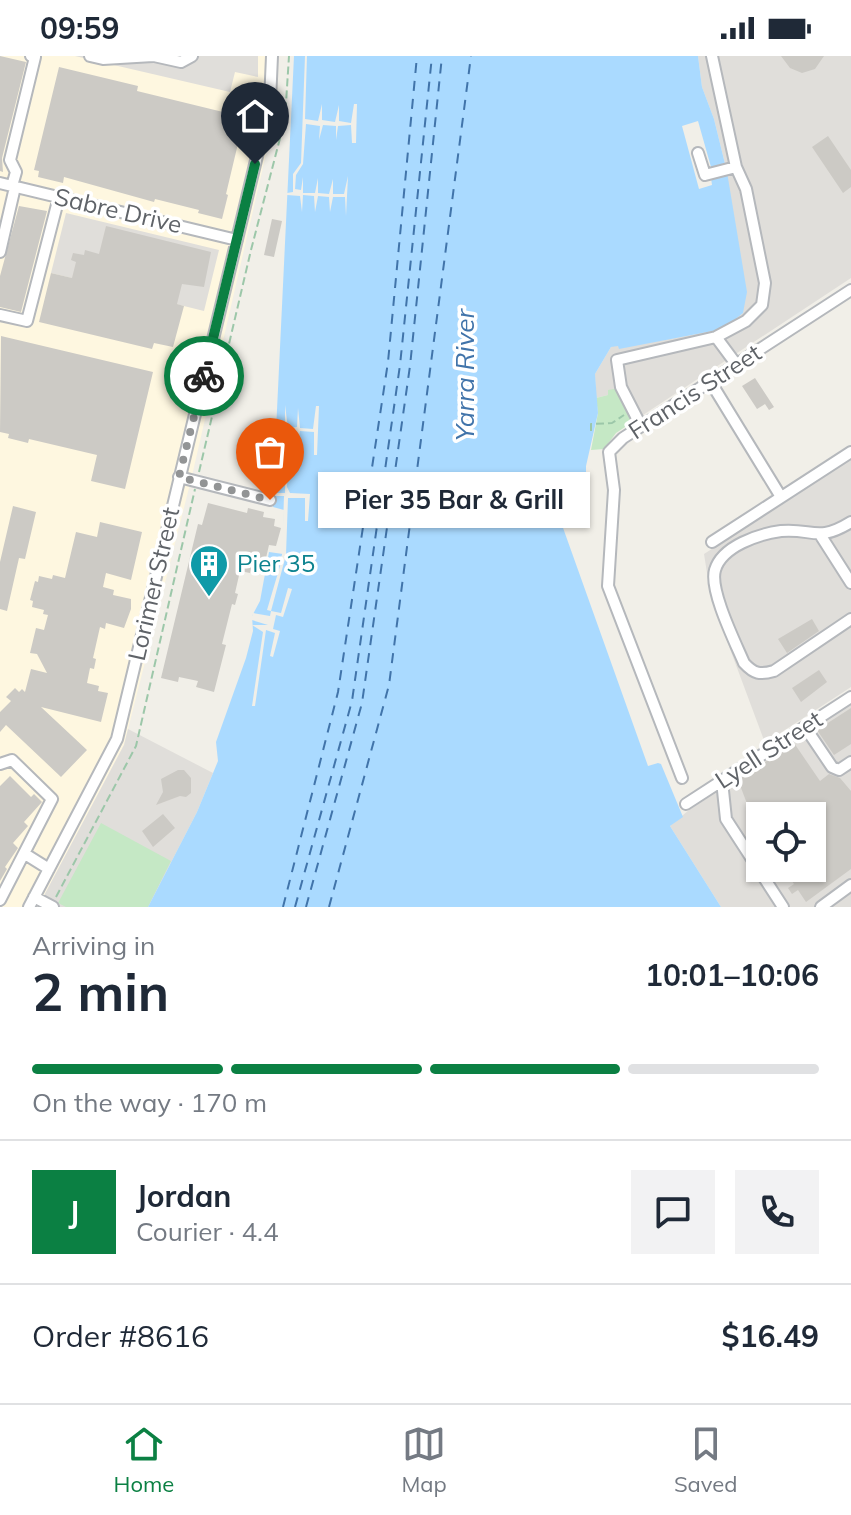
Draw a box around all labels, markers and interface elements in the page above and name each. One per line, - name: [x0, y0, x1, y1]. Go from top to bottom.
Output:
- text: 09:59: [40, 9, 119, 47]
- pin: [221, 82, 289, 164]
- icon: home: [233, 94, 277, 138]
- street label: Sabre Drive: [52, 181, 185, 239]
- water label: Yarra River: [448, 307, 481, 441]
- courier: [164, 336, 244, 416]
- street label: Francis Street: [622, 337, 767, 445]
- icon: bike: [182, 354, 226, 398]
- pin: [236, 418, 304, 500]
- icon: bag: [248, 430, 292, 474]
- callout: Pier 35 Bar & Grill: [318, 472, 590, 528]
- text: Pier 35 Bar & Grill: [344, 483, 564, 516]
- street label: Lorimer Street: [121, 504, 185, 663]
- building icon: Pier 35: [188, 543, 230, 598]
- place label: Pier 35: [237, 548, 315, 578]
- street label: Lyell Street: [709, 703, 828, 795]
- map controls: [746, 802, 826, 882]
- button: locate: [746, 802, 826, 882]
- text: Arriving in: [32, 929, 155, 962]
- text: 10:01–10:06: [645, 956, 819, 994]
- text: 2 min: [32, 959, 169, 1024]
- text: On the way · 170 m: [32, 1086, 267, 1119]
- button: chat: [631, 1170, 715, 1254]
- button: phone: [735, 1170, 819, 1254]
- text: Jordan: [136, 1177, 231, 1215]
- text: J: [69, 1193, 79, 1231]
- text: Courier · 4.4: [136, 1215, 279, 1248]
- text: Order #8616: [32, 1317, 209, 1355]
- text: $16.49: [722, 1317, 819, 1355]
- tab: Home: [114, 1422, 174, 1498]
- tab: Map: [401, 1422, 447, 1498]
- tab: Saved: [674, 1422, 737, 1498]

